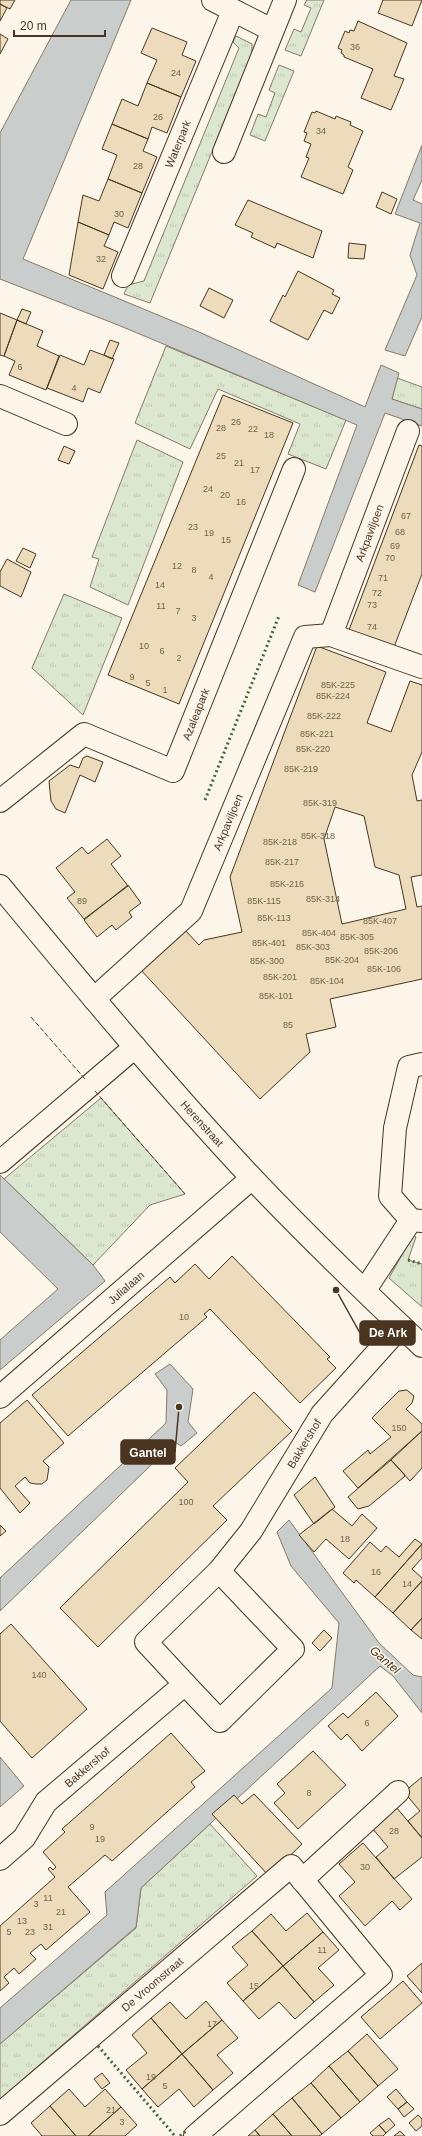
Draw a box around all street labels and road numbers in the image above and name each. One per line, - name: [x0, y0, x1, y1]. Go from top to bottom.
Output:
- street label: Waterpark: [163, 118, 193, 169]
- street label: Arkpaviljoen: [353, 503, 386, 563]
- street label: Azaleapark: [180, 686, 212, 742]
- street label: Arkpaviljoen: [211, 792, 245, 852]
- street label: Herenstraat: [179, 1098, 226, 1149]
- street label: Julialaan: [106, 1269, 146, 1306]
- street label: Bakkershof: [285, 1416, 324, 1470]
- street label: Bakkershof: [62, 1744, 113, 1790]
- street label: De Vroomstraat: [119, 1955, 185, 2014]

